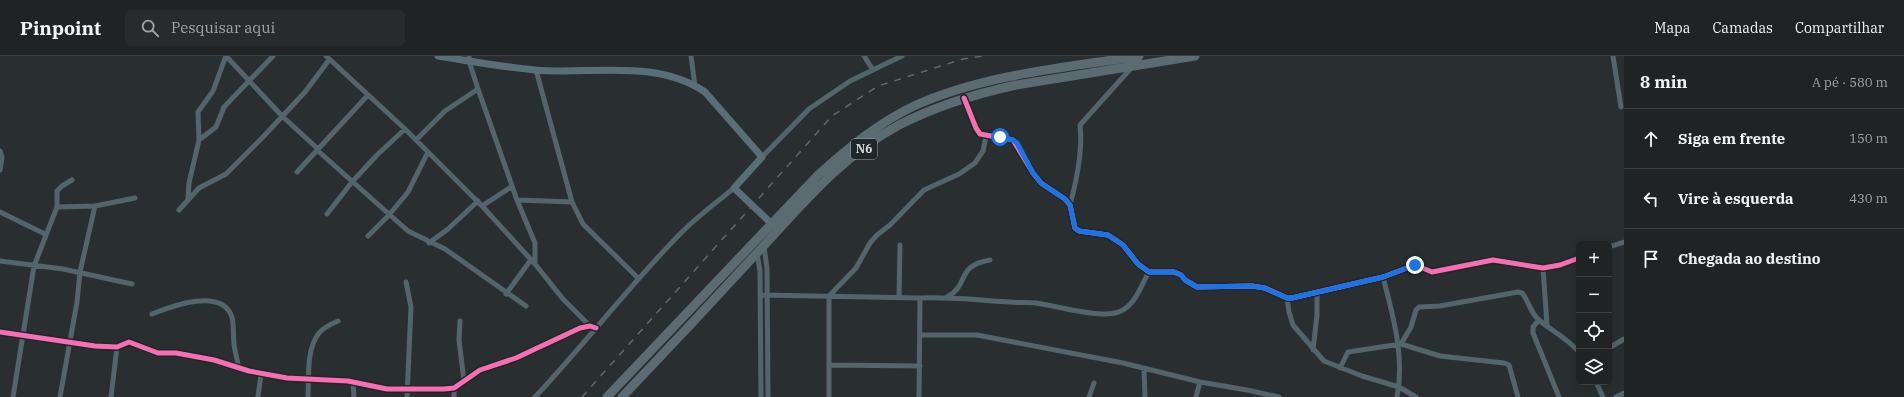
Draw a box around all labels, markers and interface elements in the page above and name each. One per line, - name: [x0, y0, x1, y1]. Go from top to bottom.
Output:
- search box: [125, 10, 405, 46]
- text: Pinpoint: [20, 16, 101, 40]
- icon: search: [139, 17, 161, 39]
- text: Pesquisar aqui: [171, 18, 275, 37]
- text: Mapa: [1654, 19, 1690, 37]
- text: Camadas: [1712, 19, 1773, 37]
- text: Compartilhar: [1795, 19, 1884, 37]
- text: 8 min: [1640, 71, 1688, 93]
- text: A pé · 580 m: [1812, 74, 1888, 91]
- route start: [991, 128, 1009, 146]
- icon: ahead: [1640, 128, 1662, 150]
- text: Siga em frente: [1678, 129, 1785, 148]
- text: 150 m: [1849, 130, 1888, 147]
- road number: N6: [851, 139, 877, 159]
- icon: left: [1640, 188, 1662, 210]
- text: Vire à esquerda: [1678, 189, 1794, 208]
- text: 430 m: [1849, 190, 1888, 207]
- map controls: [1576, 241, 1612, 385]
- button: +: [1576, 241, 1612, 277]
- icon: arrive: [1640, 248, 1662, 270]
- text: Chegada ao destino: [1678, 249, 1821, 268]
- route end: [1406, 256, 1424, 274]
- button: −: [1576, 277, 1612, 313]
- button: locate: [1576, 313, 1612, 349]
- button: layers: [1576, 349, 1612, 385]

